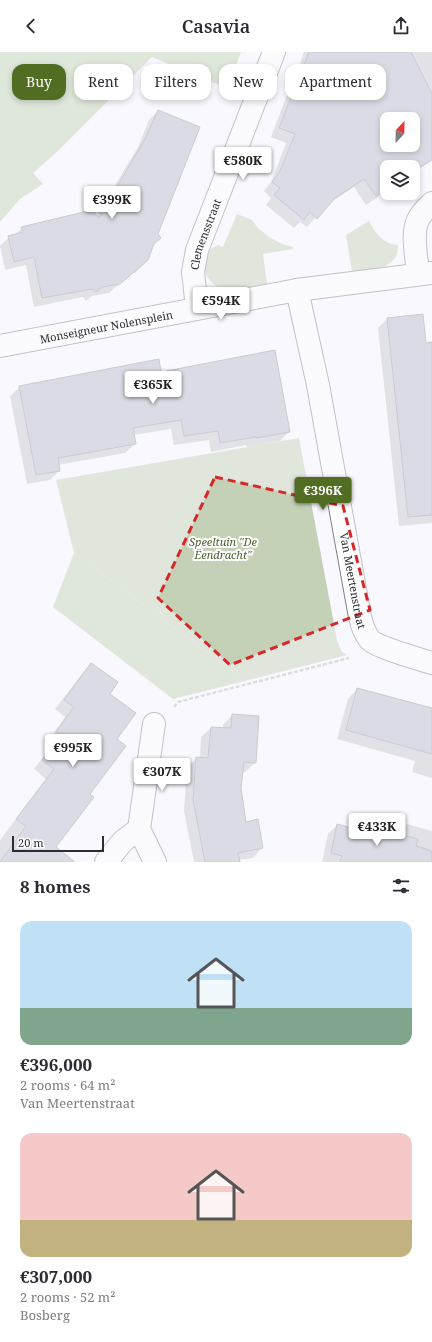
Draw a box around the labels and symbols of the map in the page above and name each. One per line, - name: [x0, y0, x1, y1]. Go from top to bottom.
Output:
- north arrow: [380, 112, 420, 152]
- pin: €580K: [215, 147, 271, 181]
- pin: €399K: [84, 186, 140, 220]
- street label: Clemensstraat: [186, 196, 224, 271]
- pin: €594K: [193, 287, 249, 321]
- street label: Monseigneur Nolensplein: [38, 306, 174, 346]
- pin: €365K: [125, 371, 181, 405]
- pin: €396K: [295, 477, 351, 511]
- street label: Van Meertenstraat: [337, 531, 370, 631]
- park label: Speeltuin "De Ëendracht": [189, 534, 257, 562]
- pin: €995K: [45, 734, 101, 768]
- pin: €307K: [134, 758, 190, 792]
- pin: €433K: [349, 813, 405, 847]
- scale bar: [12, 834, 104, 853]

